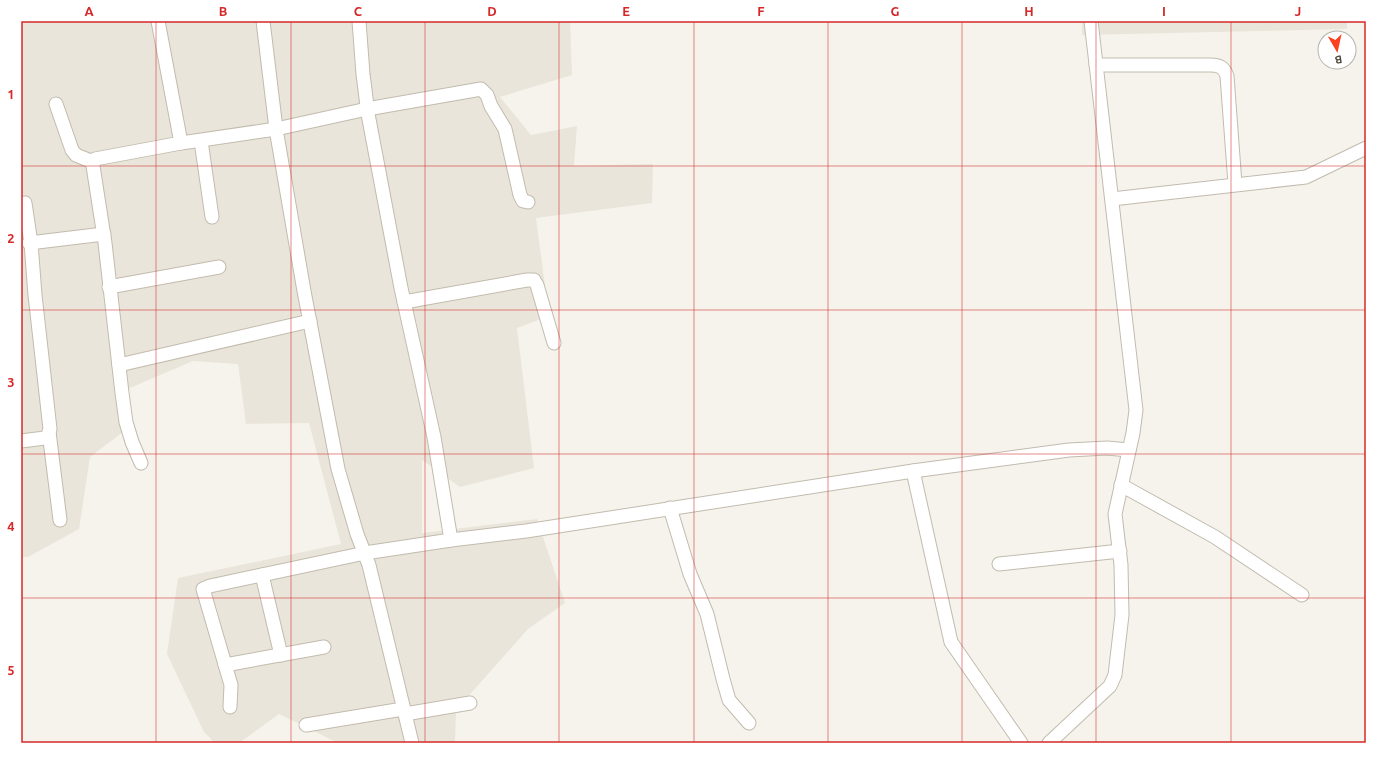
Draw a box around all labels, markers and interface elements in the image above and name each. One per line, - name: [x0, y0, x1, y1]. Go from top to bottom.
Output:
- text: A: [84, 4, 94, 18]
- text: B: [219, 4, 228, 18]
- text: C: [354, 4, 363, 18]
- text: D: [487, 4, 497, 18]
- text: E: [622, 4, 630, 18]
- text: F: [757, 4, 765, 18]
- text: G: [891, 4, 900, 18]
- text: H: [1024, 4, 1034, 18]
- text: I: [1162, 4, 1166, 18]
- text: J: [1295, 4, 1301, 18]
- north arrow: [1317, 30, 1357, 70]
- text: B: [1334, 53, 1343, 66]
- text: 1: [7, 87, 15, 101]
- text: 2: [7, 231, 15, 245]
- text: 3: [7, 375, 15, 389]
- text: 4: [7, 519, 15, 533]
- text: 5: [7, 663, 15, 677]

